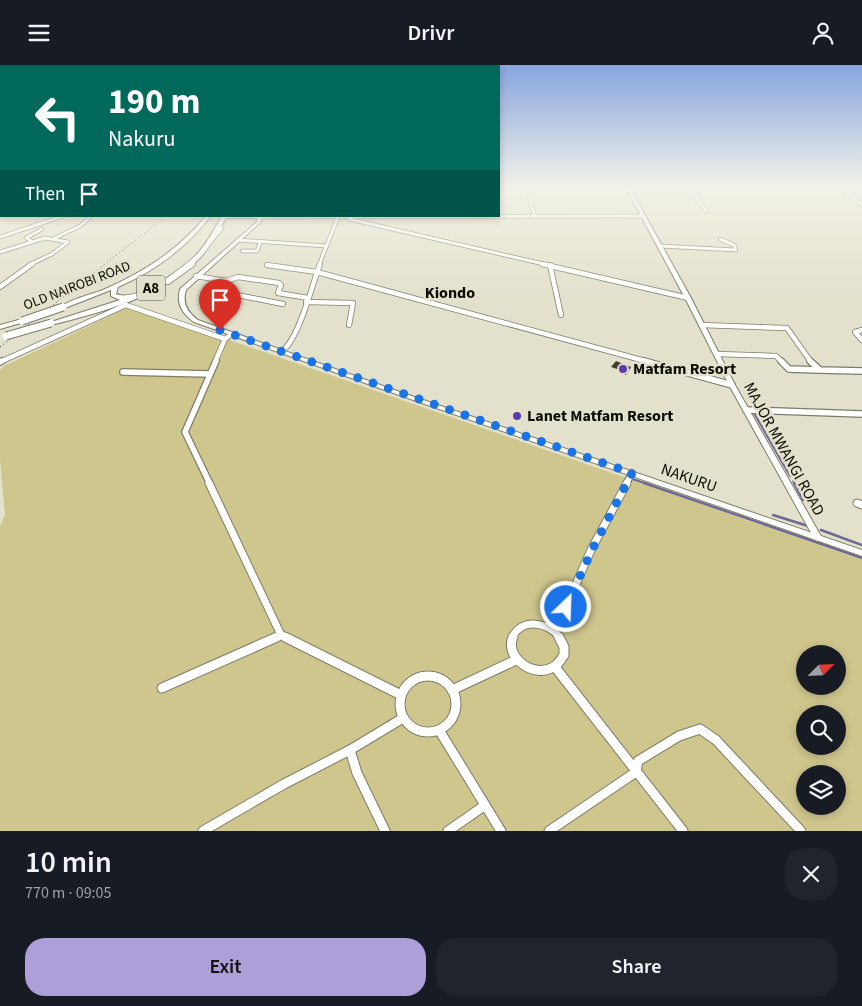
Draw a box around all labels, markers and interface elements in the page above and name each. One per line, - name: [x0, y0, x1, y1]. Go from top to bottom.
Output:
- text: Drivr: [408, 17, 454, 49]
- icon: menu: [25, 19, 53, 47]
- icon: person: [809, 19, 837, 47]
- text: 190 m: [108, 77, 200, 127]
- icon: left: [25, 85, 90, 150]
- text: Nakuru: [108, 123, 175, 155]
- icon: arrive: [75, 180, 103, 208]
- text: Then: [25, 181, 65, 208]
- street label: OLD NAIROBI ROAD: [21, 256, 133, 316]
- road number: A8: [137, 275, 165, 301]
- pin: [199, 279, 241, 330]
- district label: Kiondo: [425, 282, 475, 304]
- icon: arrive: [206, 286, 234, 314]
- place label: Matfam Resort: [633, 358, 736, 380]
- marker: Matfam Resort: [617, 363, 629, 375]
- street label: MAJOR MWANGI ROAD: [738, 378, 830, 520]
- place label: Lanet Matfam Resort: [527, 405, 673, 427]
- marker: Lanet Matfam Resort: [511, 410, 523, 422]
- street label: NAKURU: [658, 458, 720, 498]
- position arrow: [539, 580, 591, 632]
- north arrow: [796, 645, 846, 695]
- map controls: [796, 645, 846, 815]
- button: search: [796, 705, 846, 755]
- button: layers: [796, 765, 846, 815]
- text: 10 min: [25, 841, 112, 884]
- button: close: [785, 848, 837, 900]
- text: 770 m · 09:05: [25, 882, 112, 904]
- button: Exit: [25, 938, 426, 996]
- button: Share: [436, 938, 837, 996]

